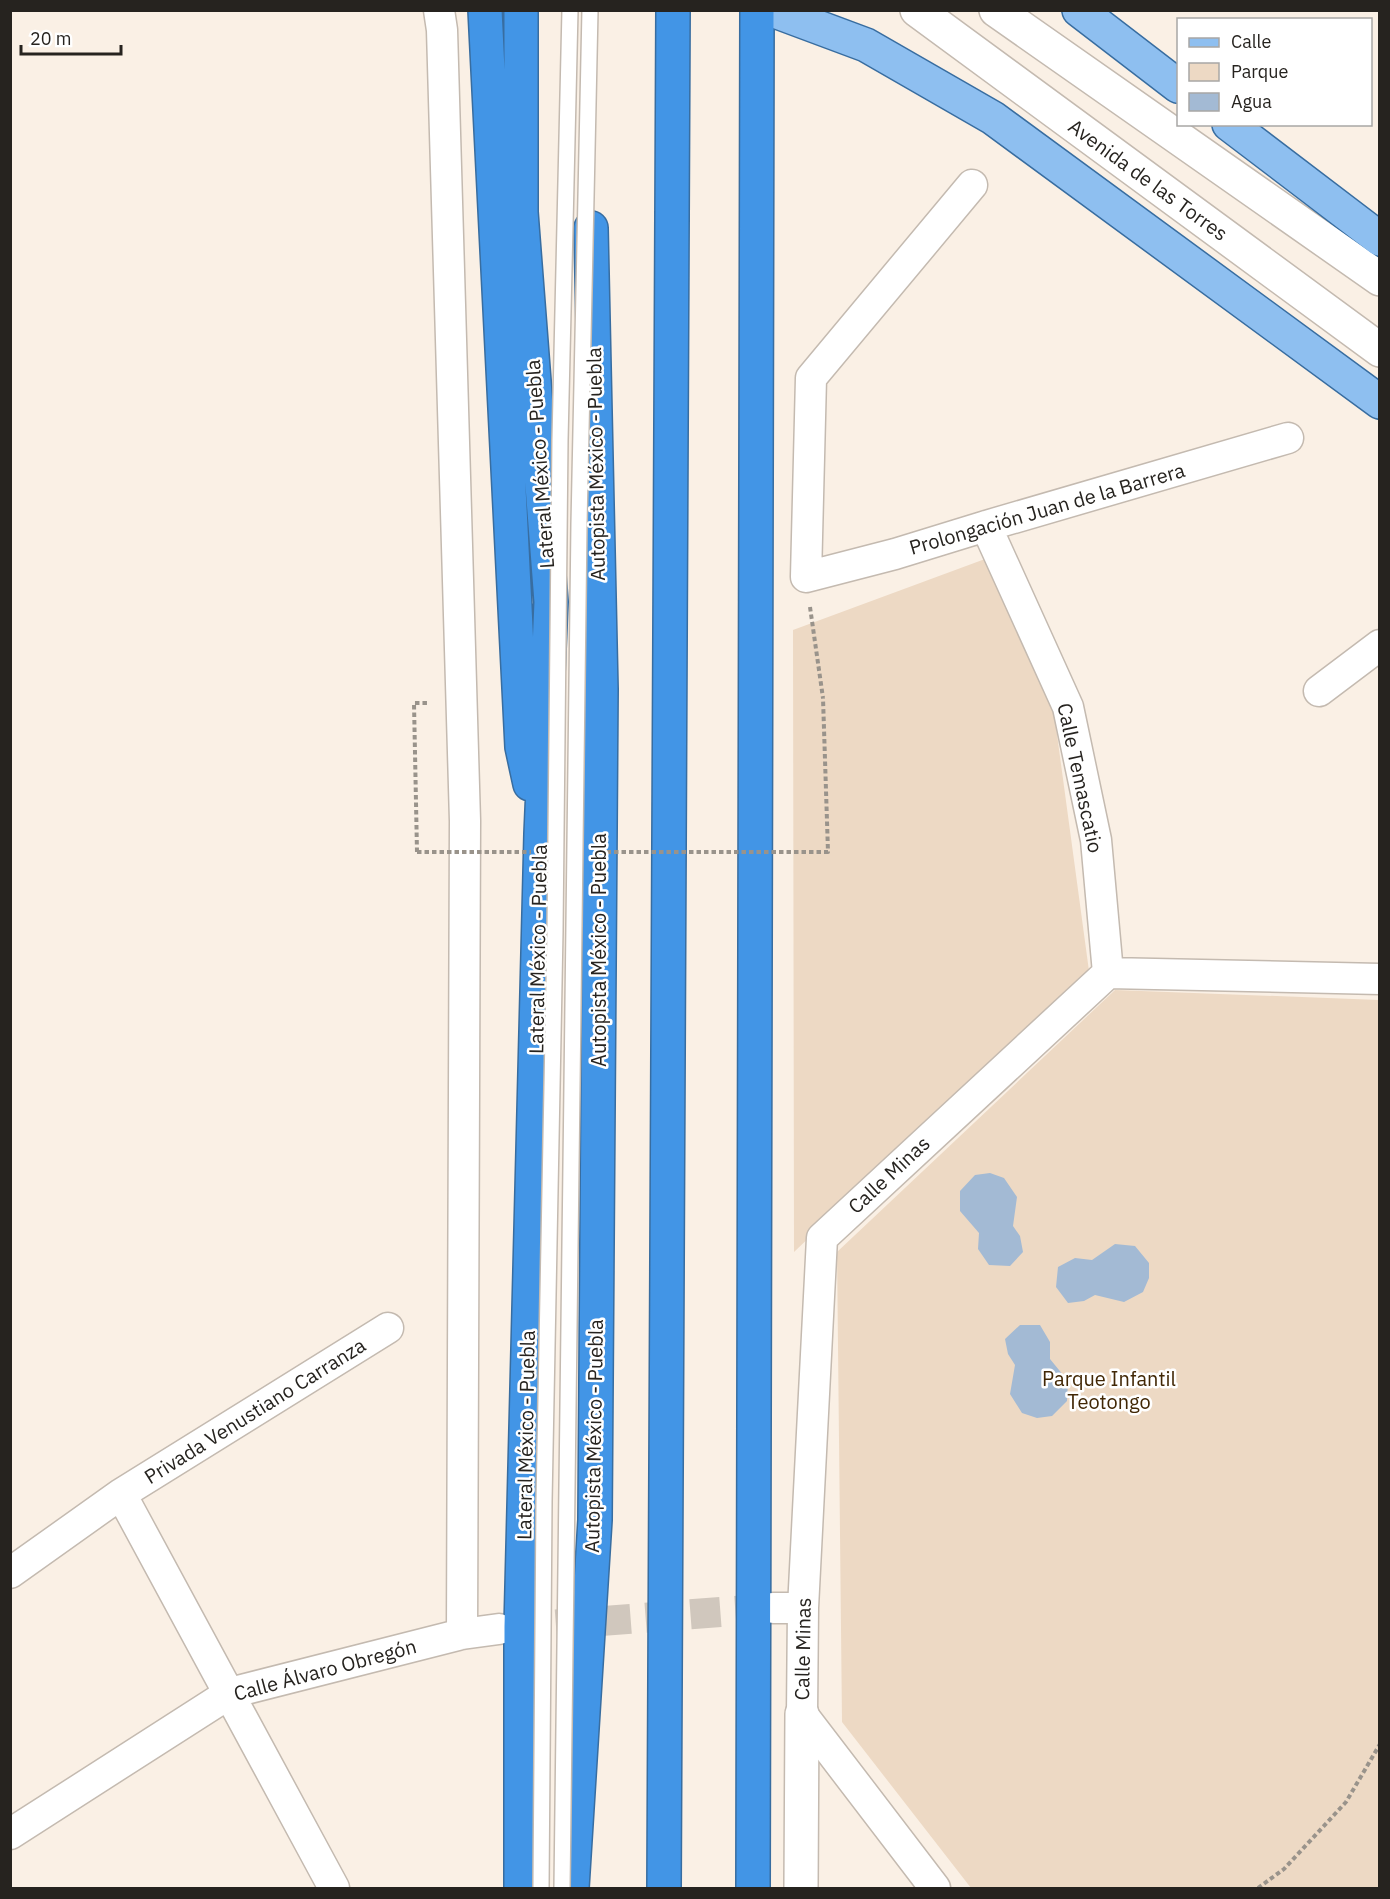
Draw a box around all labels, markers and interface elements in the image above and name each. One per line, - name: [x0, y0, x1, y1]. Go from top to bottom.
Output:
- scale bar: [21, 18, 122, 56]
- legend: [1177, 18, 1372, 126]
- text: 20 m: [30, 27, 72, 50]
- text: Calle: [1231, 30, 1271, 53]
- text: Parque: [1231, 60, 1289, 83]
- text: Agua: [1231, 90, 1272, 113]
- street label: Avenida de las Torres: [1063, 113, 1233, 247]
- street label: Autopista México - Puebla: [580, 347, 611, 581]
- street label: Lateral México - Puebla: [519, 358, 560, 570]
- street label: Prolongación Juan de la Barrera: [906, 456, 1188, 561]
- street label: Calle Temascatio: [1051, 700, 1110, 855]
- street label: Autopista México - Puebla: [585, 833, 612, 1067]
- street label: Lateral México - Puebla: [522, 844, 553, 1054]
- street label: Calle Minas: [842, 1130, 935, 1219]
- street label: Autopista México - Puebla: [578, 1319, 609, 1553]
- street label: Lateral México - Puebla: [510, 1330, 541, 1540]
- street label: Privada Venustiano Carranza: [139, 1331, 371, 1490]
- park label: Parque Infantil Teotongo: [1042, 1365, 1176, 1415]
- street label: Calle Minas: [788, 1597, 817, 1701]
- street label: Calle Álvaro Obregón: [231, 1632, 419, 1707]

